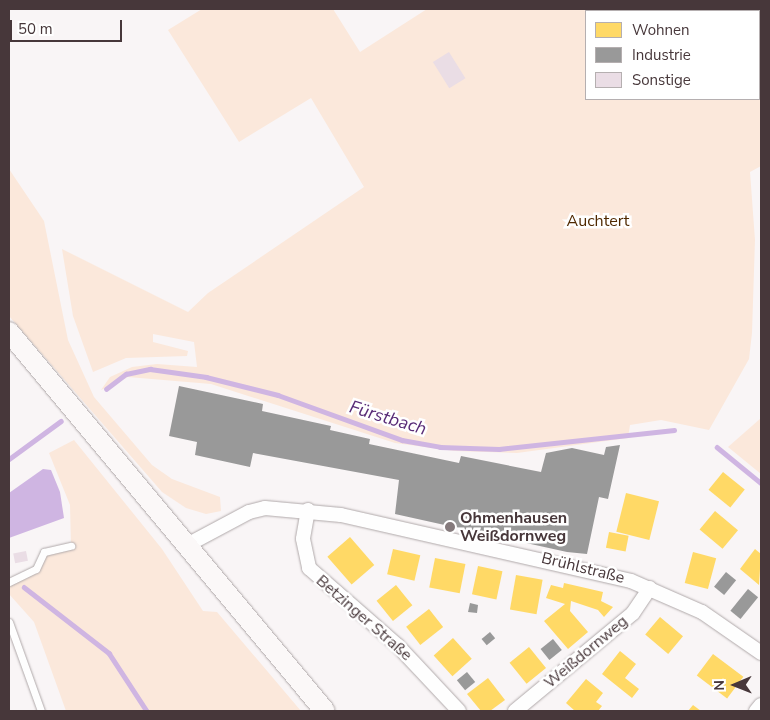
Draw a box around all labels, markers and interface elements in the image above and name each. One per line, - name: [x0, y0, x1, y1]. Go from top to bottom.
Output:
- scale bar: [12, 10, 125, 42]
- legend: [585, 10, 760, 100]
- text: 50 m: [18, 19, 53, 39]
- text: Wohnen: [632, 20, 690, 40]
- text: Industrie: [632, 45, 691, 65]
- text: Sonstige: [632, 70, 691, 90]
- park label: Auchtert: [567, 211, 629, 231]
- water label: Fürstbach: [347, 396, 429, 440]
- place label: Ohmenhausen Weißdornweg: [460, 508, 567, 546]
- marker: Ohmenhausen Weißdornweg: [444, 521, 456, 533]
- street label: Brühlstraße: [539, 548, 627, 588]
- street label: Betzinger Straße: [312, 571, 416, 665]
- street label: Weißdornweg: [540, 612, 632, 692]
- north arrow: [710, 660, 760, 710]
- text: N: [710, 680, 729, 691]

